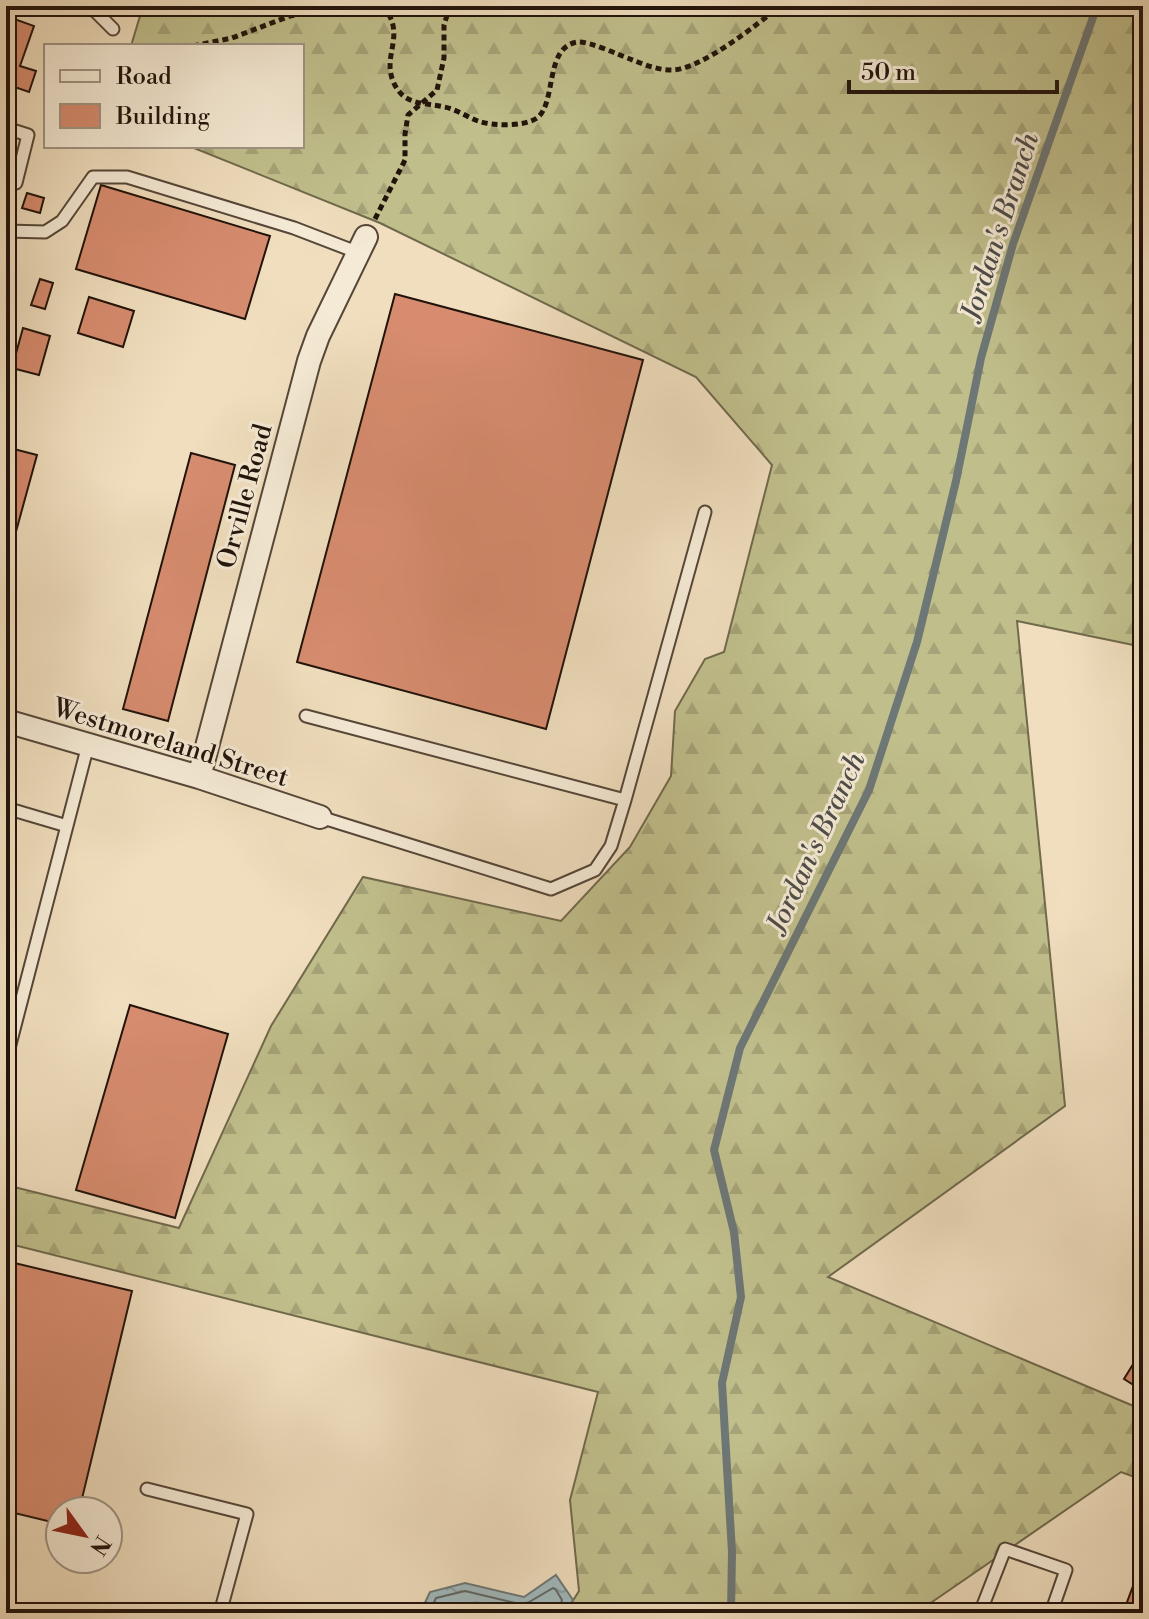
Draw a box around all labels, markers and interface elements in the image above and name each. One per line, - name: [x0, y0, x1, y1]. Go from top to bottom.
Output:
- legend: [44, 44, 304, 148]
- scale bar: [849, 44, 1057, 94]
- text: 50 m: [861, 58, 916, 88]
- text: Road: [116, 62, 172, 92]
- text: Building: [115, 102, 210, 132]
- water label: Jordan's Branch: [953, 128, 1047, 327]
- street label: Orville Road: [210, 420, 280, 572]
- street label: Westmoreland Street: [48, 692, 292, 794]
- water label: Jordan's Branch: [758, 747, 874, 941]
- north arrow: [44, 1495, 124, 1575]
- text: N: [83, 1530, 116, 1560]

